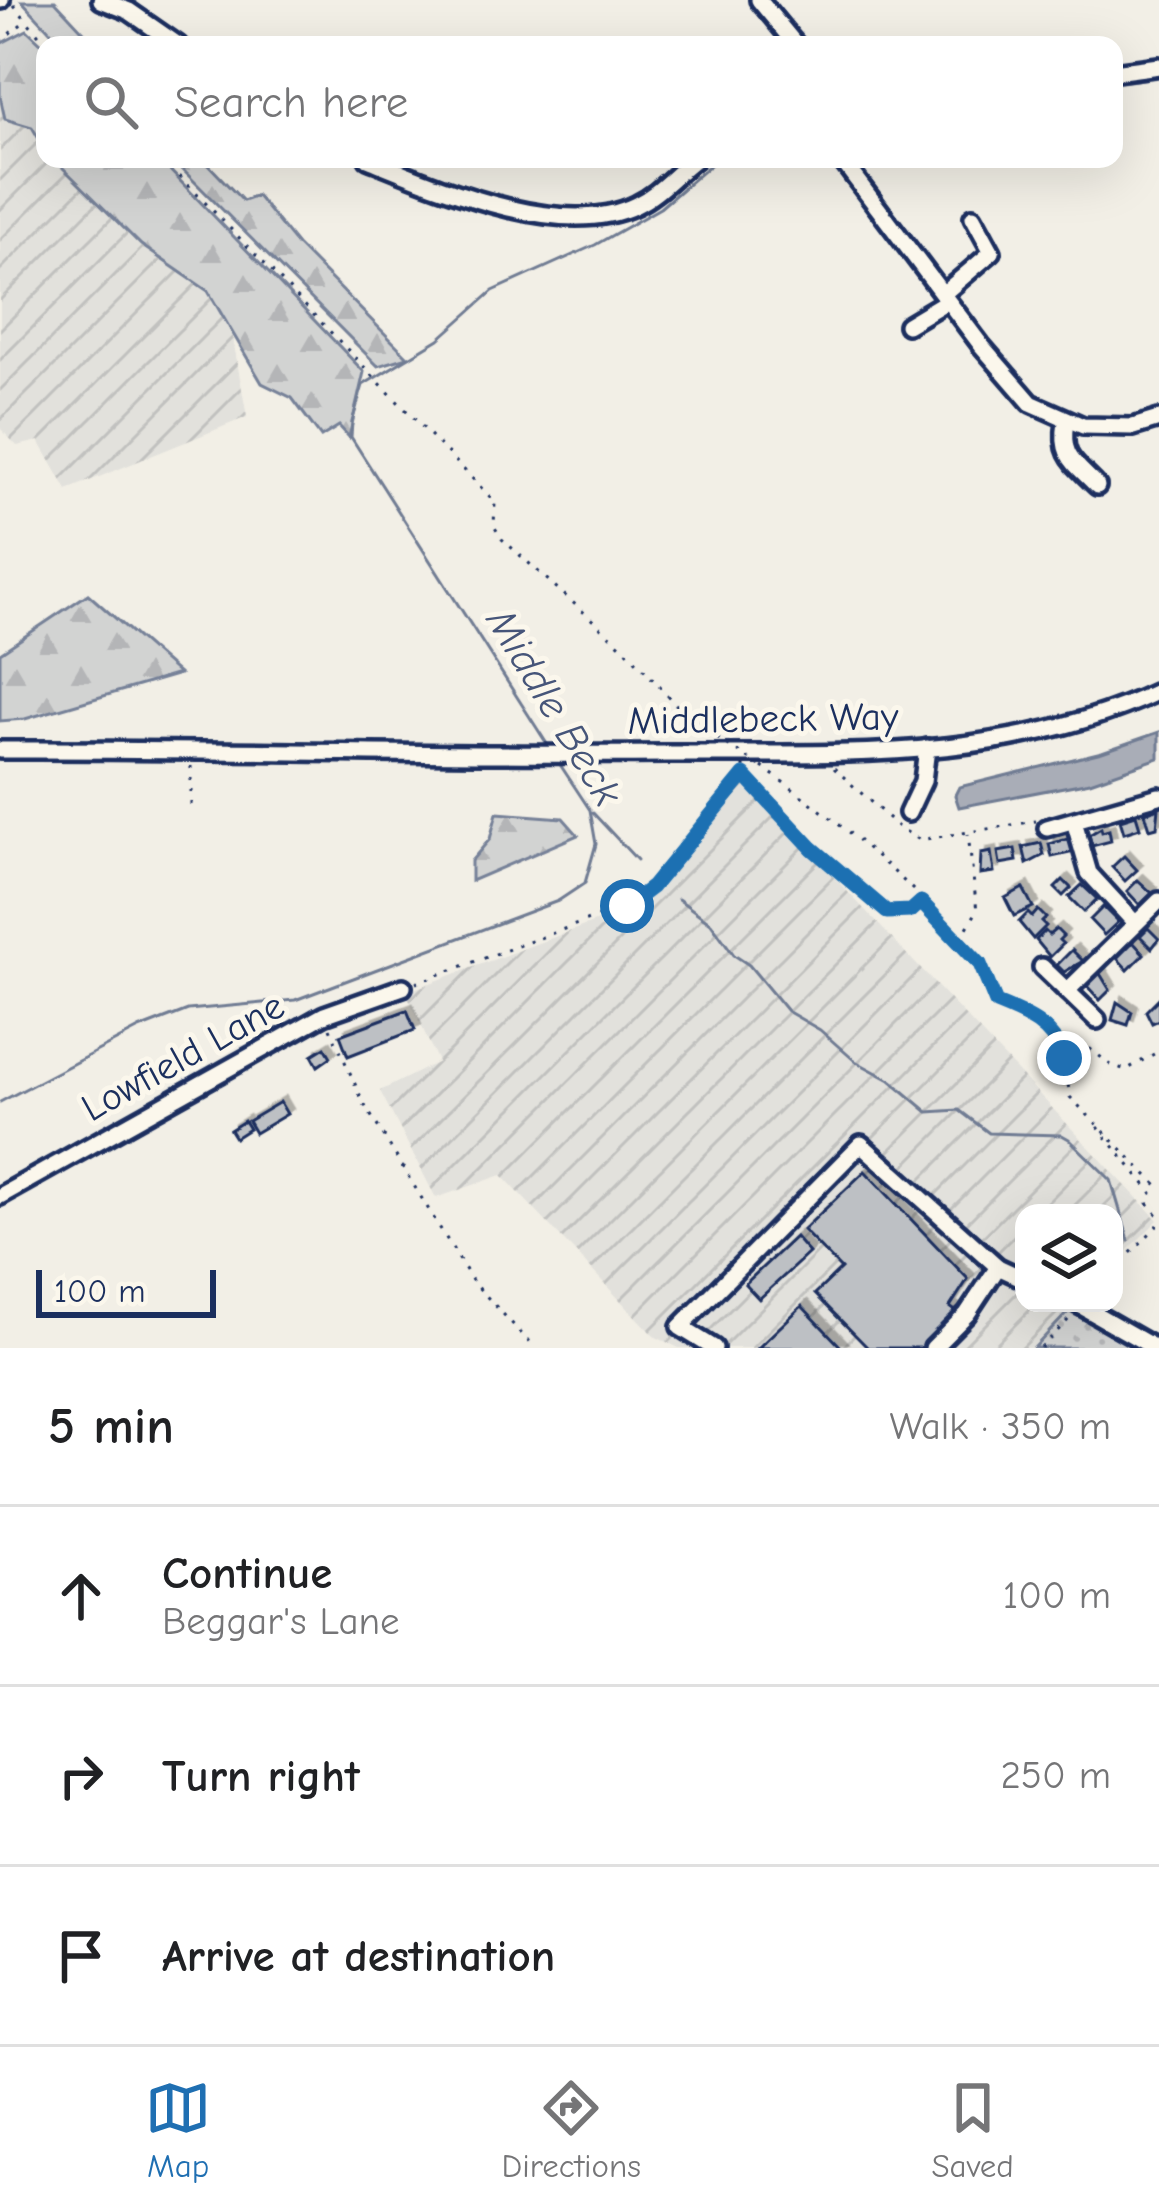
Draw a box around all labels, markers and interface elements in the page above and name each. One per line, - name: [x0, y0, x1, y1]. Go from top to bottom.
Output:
- search box: [36, 36, 1123, 168]
- icon: search: [78, 69, 144, 135]
- text: Search here: [174, 76, 408, 128]
- water label: Middle Beck: [475, 599, 632, 815]
- street label: Middlebeck Way: [627, 694, 899, 744]
- route start: [600, 879, 654, 933]
- street label: Lowfield Lane: [74, 983, 292, 1131]
- route end: [1037, 1031, 1091, 1085]
- map controls: [1015, 1204, 1123, 1312]
- button: layers: [1015, 1204, 1123, 1312]
- scale bar: [36, 1264, 216, 1317]
- text: 100 m: [54, 1272, 146, 1310]
- text: 5 min: [48, 1397, 174, 1456]
- text: Walk · 350 m: [889, 1404, 1111, 1449]
- text: Continue: [162, 1547, 332, 1599]
- icon: ahead: [48, 1563, 114, 1629]
- text: 100 m: [1003, 1573, 1111, 1618]
- text: Beggar's Lane: [162, 1599, 400, 1644]
- icon: right: [48, 1743, 114, 1809]
- text: Turn right: [162, 1750, 360, 1802]
- text: 250 m: [1000, 1753, 1111, 1798]
- icon: arrive: [48, 1923, 114, 1989]
- text: Arrive at destination: [162, 1930, 555, 1982]
- tab: Map: [145, 2075, 211, 2185]
- tab: Directions: [502, 2075, 641, 2185]
- tab: Saved: [931, 2075, 1014, 2185]

